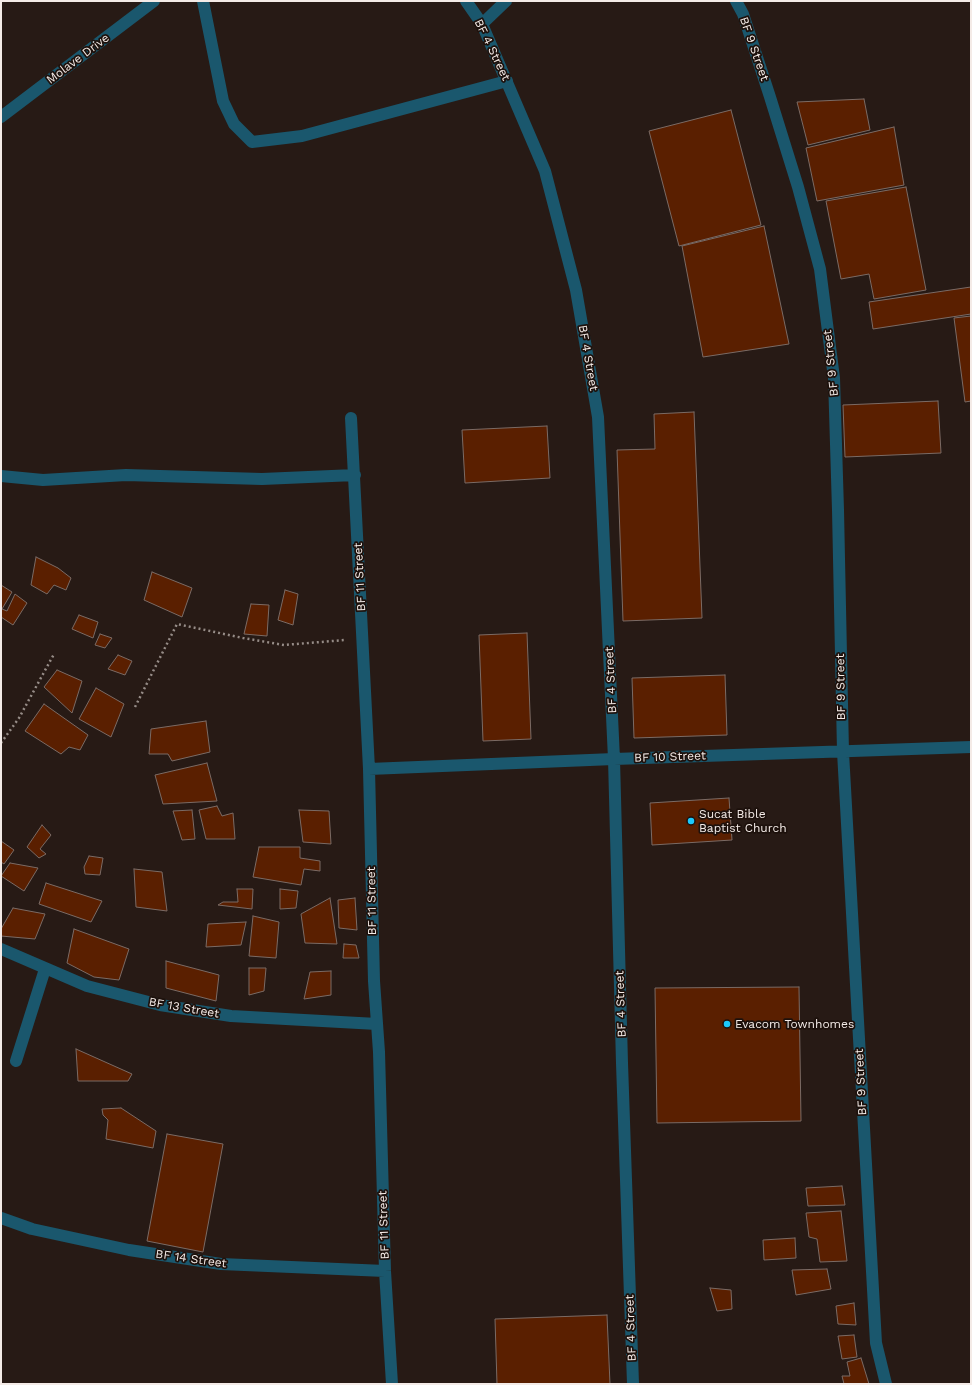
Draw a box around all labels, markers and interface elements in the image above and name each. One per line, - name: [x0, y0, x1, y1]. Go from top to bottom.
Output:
- street label: BF 9 Street: [736, 15, 772, 83]
- street label: BF 4 Street: [471, 17, 513, 83]
- street label: Molave Drive: [44, 31, 112, 87]
- street label: BF 4 Street: [575, 324, 601, 392]
- street label: BF 9 Street: [820, 329, 842, 397]
- street label: BF 11 Street: [351, 542, 369, 612]
- street label: BF 4 Street: [602, 646, 620, 714]
- street label: BF 9 Street: [833, 653, 849, 721]
- street label: BF 10 Street: [634, 749, 706, 765]
- place label: Sucat Bible Baptist Church: [699, 807, 787, 835]
- marker: Sucat Bible Baptist Church: [686, 816, 696, 826]
- street label: BF 11 Street: [364, 866, 380, 936]
- street label: BF 4 Street: [613, 970, 629, 1038]
- street label: BF 13 Street: [148, 995, 220, 1021]
- place label: Evacom Townhomes: [735, 1017, 854, 1031]
- marker: Evacom Townhomes: [722, 1019, 732, 1029]
- street label: BF 9 Street: [852, 1048, 870, 1116]
- street label: BF 11 Street: [376, 1190, 392, 1260]
- street label: BF 14 Street: [155, 1247, 227, 1271]
- street label: BF 4 Street: [623, 1294, 639, 1362]

